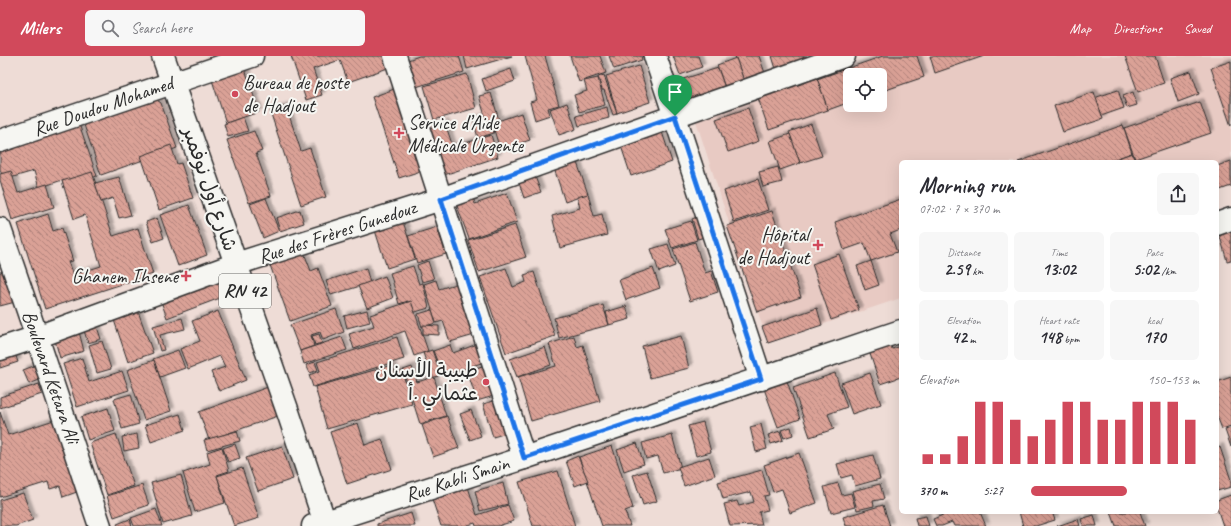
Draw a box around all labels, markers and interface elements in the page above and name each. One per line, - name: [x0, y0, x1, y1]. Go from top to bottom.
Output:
- search box: [85, 10, 365, 46]
- text: Milers: [20, 16, 61, 40]
- icon: search: [99, 17, 121, 39]
- text: Search here: [131, 19, 192, 38]
- text: Map: [1070, 20, 1091, 37]
- text: Directions: [1113, 20, 1162, 37]
- text: Saved: [1184, 20, 1211, 37]
- map controls: [843, 68, 887, 112]
- button: locate: [843, 68, 887, 112]
- street label: Rue Doudou Mohamed: [30, 69, 179, 142]
- place label: Bureau de poste de Hadjout: [243, 70, 350, 118]
- pin: [658, 75, 692, 116]
- icon: arrive: [664, 81, 686, 103]
- marker: Bureau de poste de Hadjout: [230, 89, 240, 99]
- place label: Service d’Aide Médicale Urgente: [408, 110, 525, 158]
- street label: شارع أول نوفمبر: [176, 122, 243, 255]
- marker: Service d’Aide Médicale Urgente: [393, 127, 405, 139]
- text: Morning run: [919, 172, 1015, 200]
- button: share: [1157, 173, 1199, 215]
- street label: Rue des Frères Gunedouz: [255, 194, 421, 269]
- text: 07:02 · 7 × 370 m: [919, 201, 1000, 217]
- place label: Hôpital de Hadjout: [738, 222, 813, 270]
- marker: Hôpital de Hadjout: [812, 239, 824, 251]
- text: Distance: [947, 245, 980, 259]
- text: Time: [1051, 245, 1067, 259]
- text: Pace: [1146, 245, 1163, 259]
- text: 2.59: [944, 259, 970, 280]
- text: 13:02: [1042, 259, 1076, 280]
- text: 5:02: [1133, 259, 1159, 280]
- place label: Ghanem Ihsene: [72, 264, 179, 289]
- text: km: [970, 264, 983, 278]
- text: /km: [1159, 264, 1176, 278]
- marker: Ghanem Ihsene: [181, 271, 191, 281]
- road number: RN 42: [219, 274, 271, 308]
- street label: Boulevard Ketara Ali: [17, 307, 86, 449]
- text: Elevation: [947, 313, 981, 327]
- text: Heart rate: [1039, 313, 1079, 327]
- text: kcal: [1147, 313, 1162, 327]
- text: 42: [952, 327, 967, 348]
- text: 148: [1039, 327, 1062, 348]
- text: 170: [1143, 327, 1166, 348]
- text: m: [967, 332, 976, 346]
- text: bpm: [1062, 332, 1079, 346]
- place label: طبيبة الأسنان عثماني .أ: [375, 357, 478, 411]
- text: Elevation: [919, 372, 959, 388]
- text: 150–153 m: [1148, 372, 1199, 388]
- marker: طبيبة الأسنان عثماني .أ: [481, 377, 491, 387]
- street label: Rue Kabli Smain: [402, 450, 513, 508]
- text: 370 m: [919, 483, 947, 499]
- text: 5:27: [983, 483, 1003, 499]

